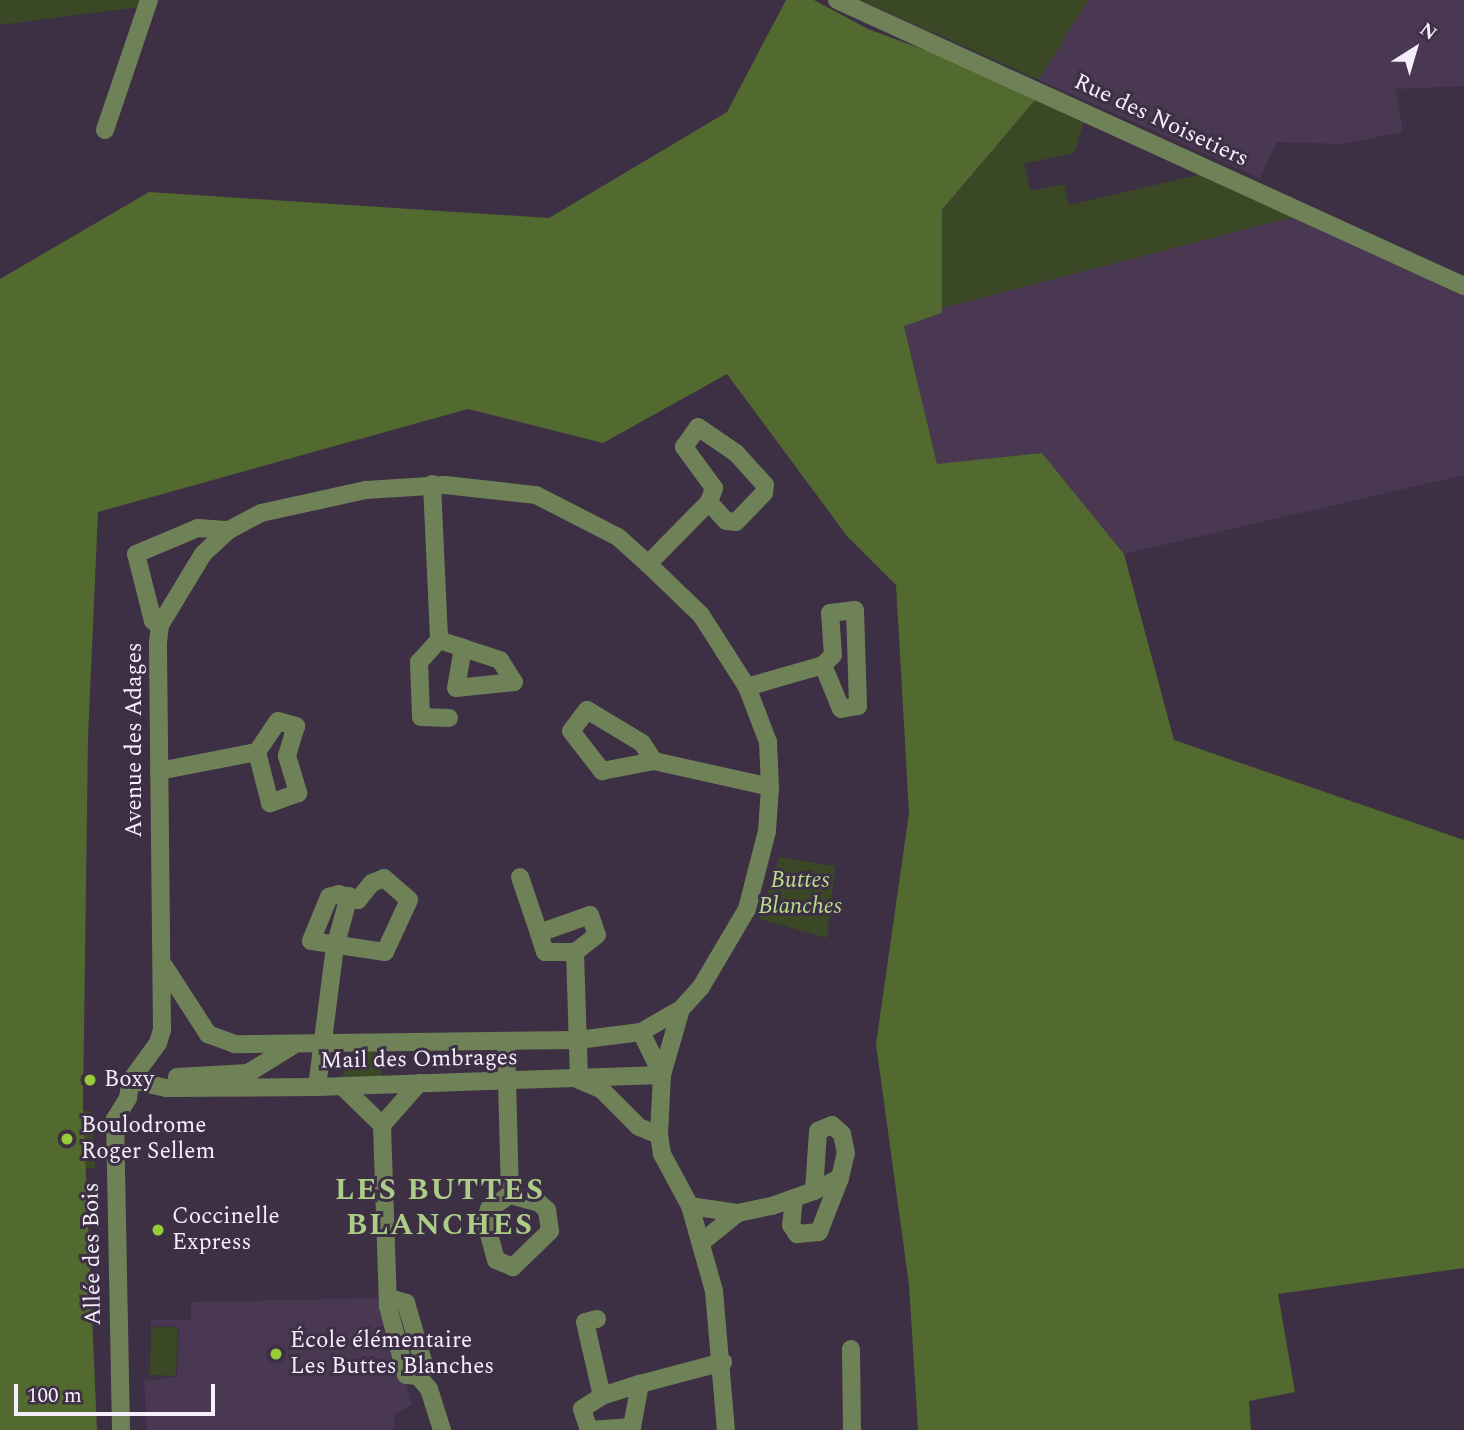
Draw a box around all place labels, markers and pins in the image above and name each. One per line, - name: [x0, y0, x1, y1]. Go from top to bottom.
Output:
- place label: Boxy: [104, 1066, 154, 1094]
- marker: Boxy: [82, 1072, 98, 1088]
- place label: Boulodrome Roger Sellem: [81, 1112, 215, 1166]
- marker: Boulodrome Roger Sellem: [59, 1131, 75, 1147]
- place label: Coccinelle Express: [172, 1203, 280, 1257]
- marker: Coccinelle Express: [150, 1222, 166, 1238]
- place label: École élémentaire Les Buttes Blanches: [290, 1327, 494, 1381]
- marker: École élémentaire Les Buttes Blanches: [268, 1346, 284, 1362]

